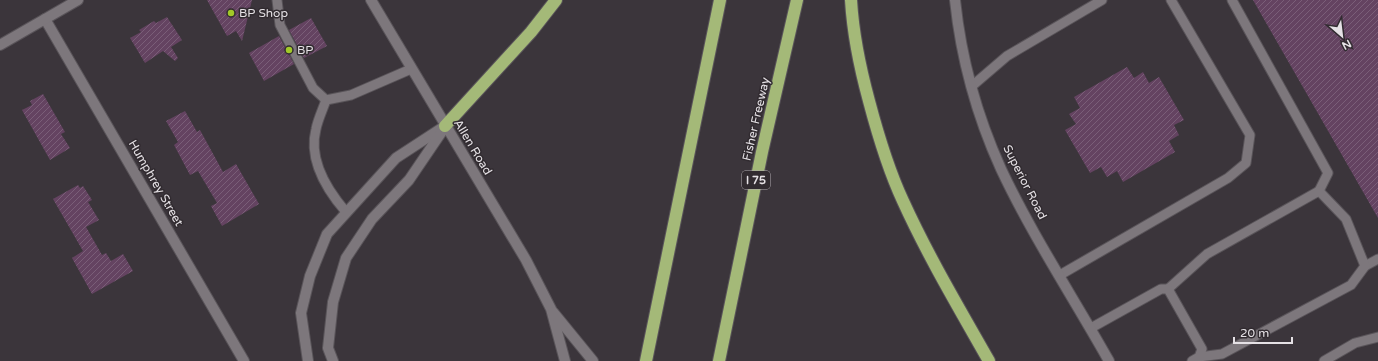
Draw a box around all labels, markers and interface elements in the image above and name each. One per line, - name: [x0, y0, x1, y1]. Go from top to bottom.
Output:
- place label: BP Shop: [239, 6, 288, 20]
- marker: BP Shop: [226, 8, 236, 18]
- north arrow: [1322, 16, 1362, 56]
- text: N: [1340, 37, 1353, 52]
- place label: BP: [297, 43, 313, 57]
- marker: BP: [284, 45, 294, 55]
- street label: Fisher Freeway: [740, 75, 773, 162]
- street label: Allen Road: [451, 117, 495, 177]
- street label: Humphrey Street: [126, 137, 187, 229]
- street label: Superior Road: [1000, 142, 1050, 222]
- road number: I 75: [742, 171, 770, 189]
- scale bar: [1234, 319, 1292, 345]
- text: 20 m: [1240, 326, 1269, 340]

